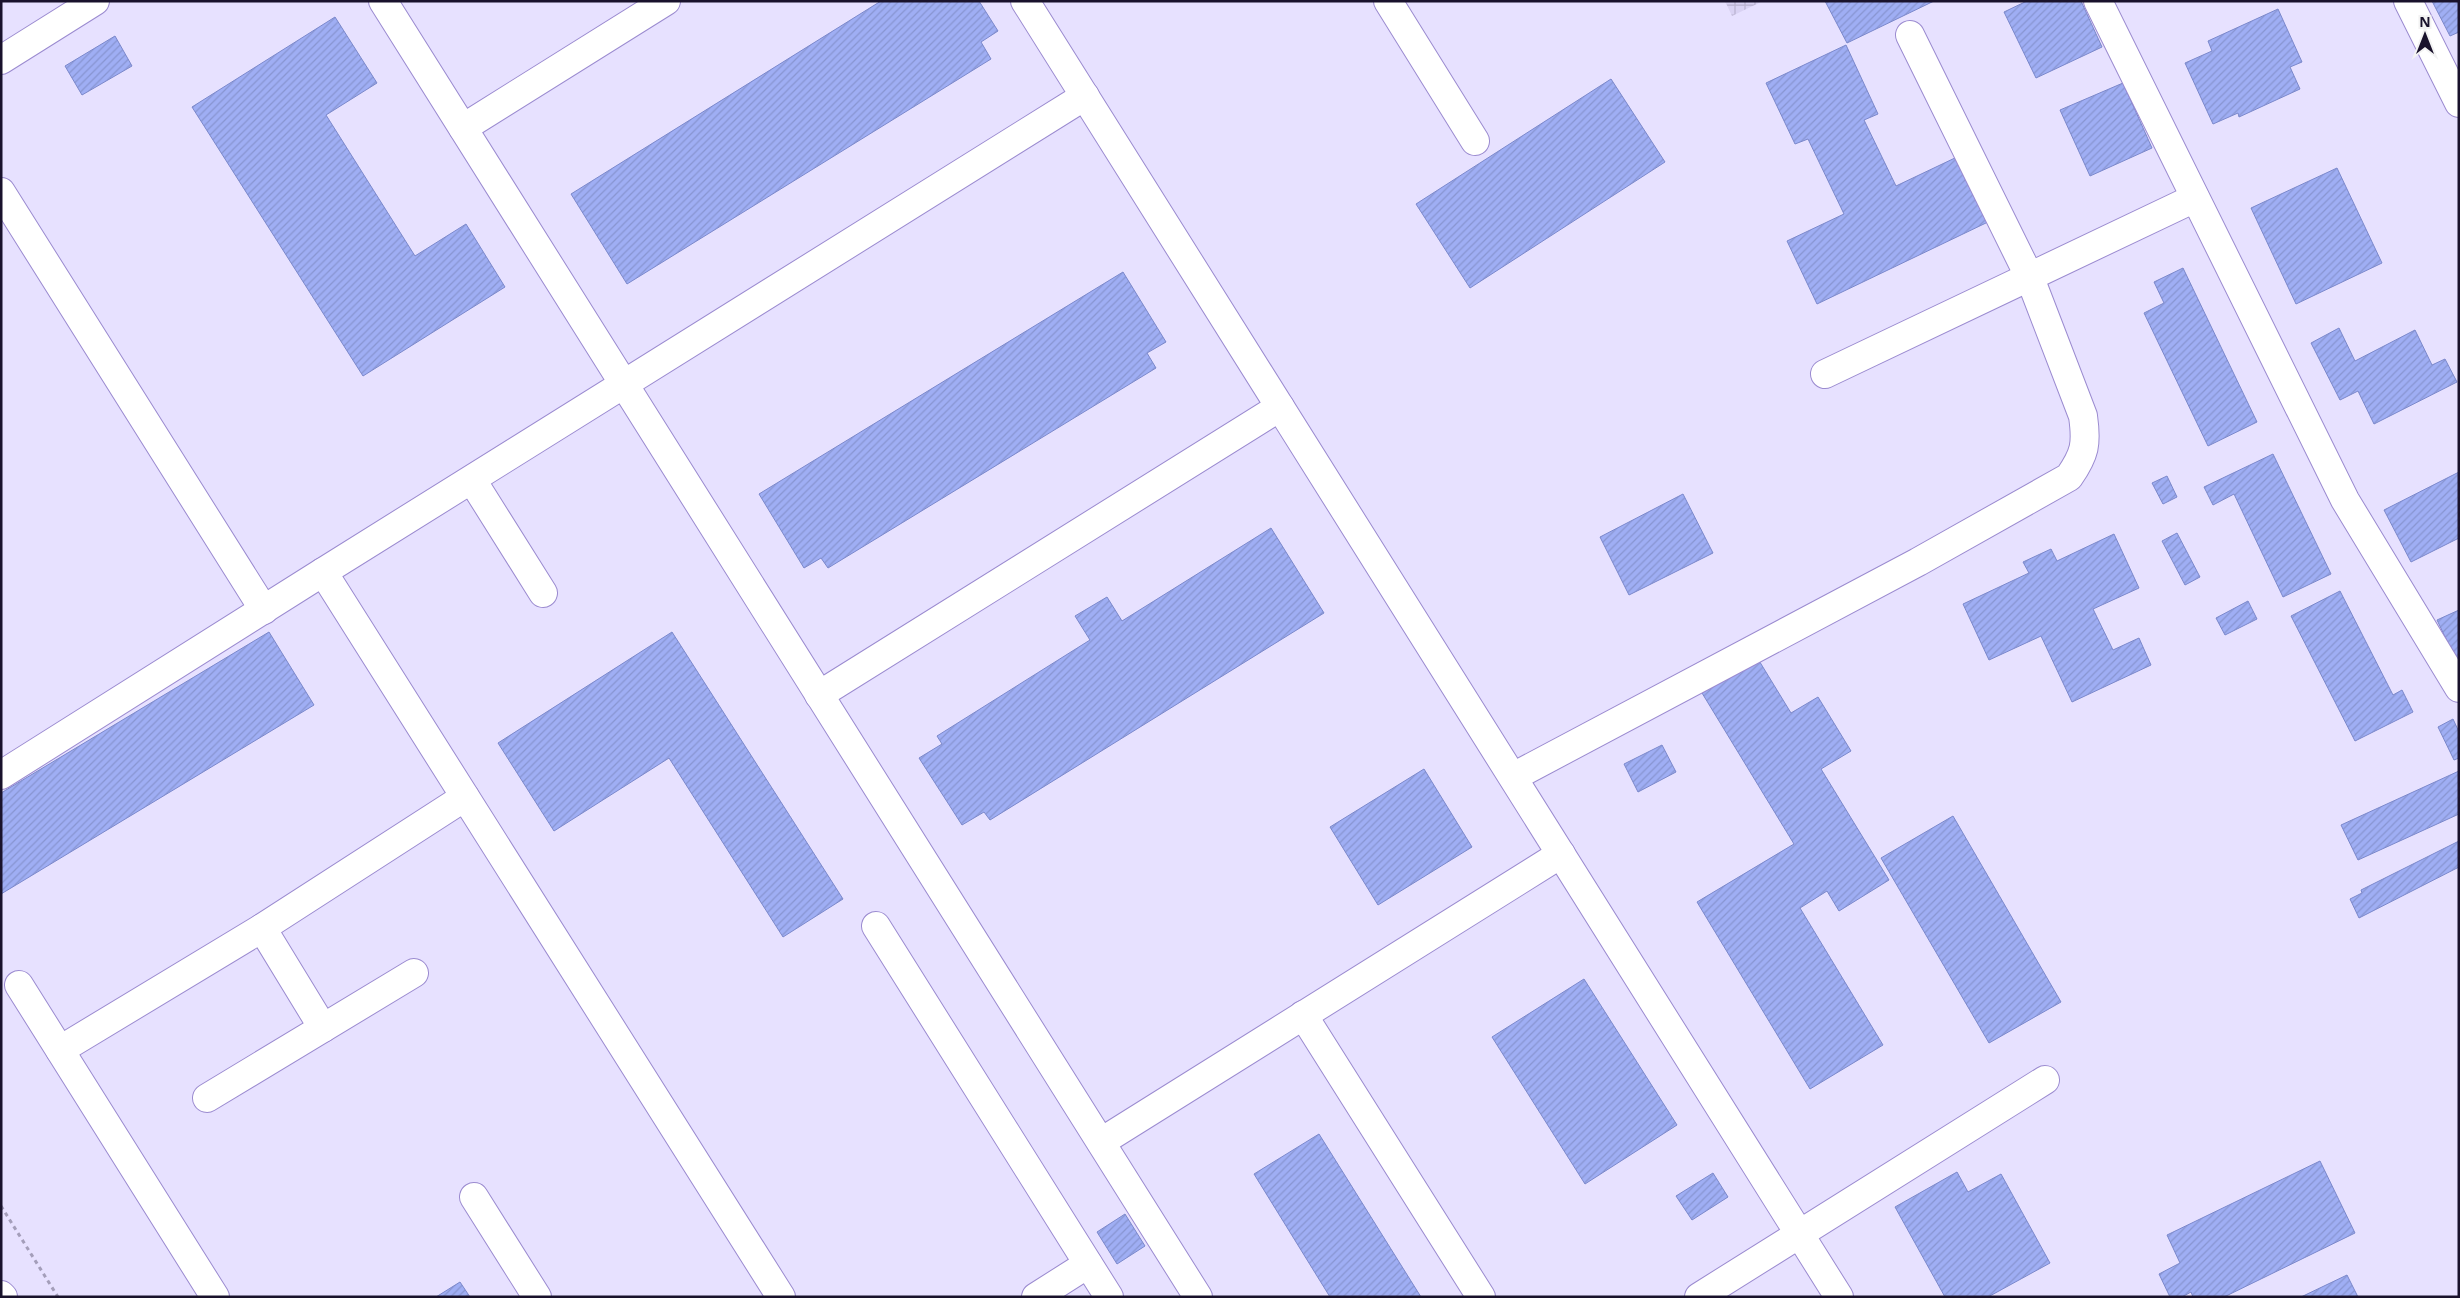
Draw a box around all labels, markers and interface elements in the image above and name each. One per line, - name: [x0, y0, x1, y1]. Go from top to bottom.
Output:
- north arrow: [2400, 10, 2450, 60]
- text: N: [2419, 12, 2431, 31]

